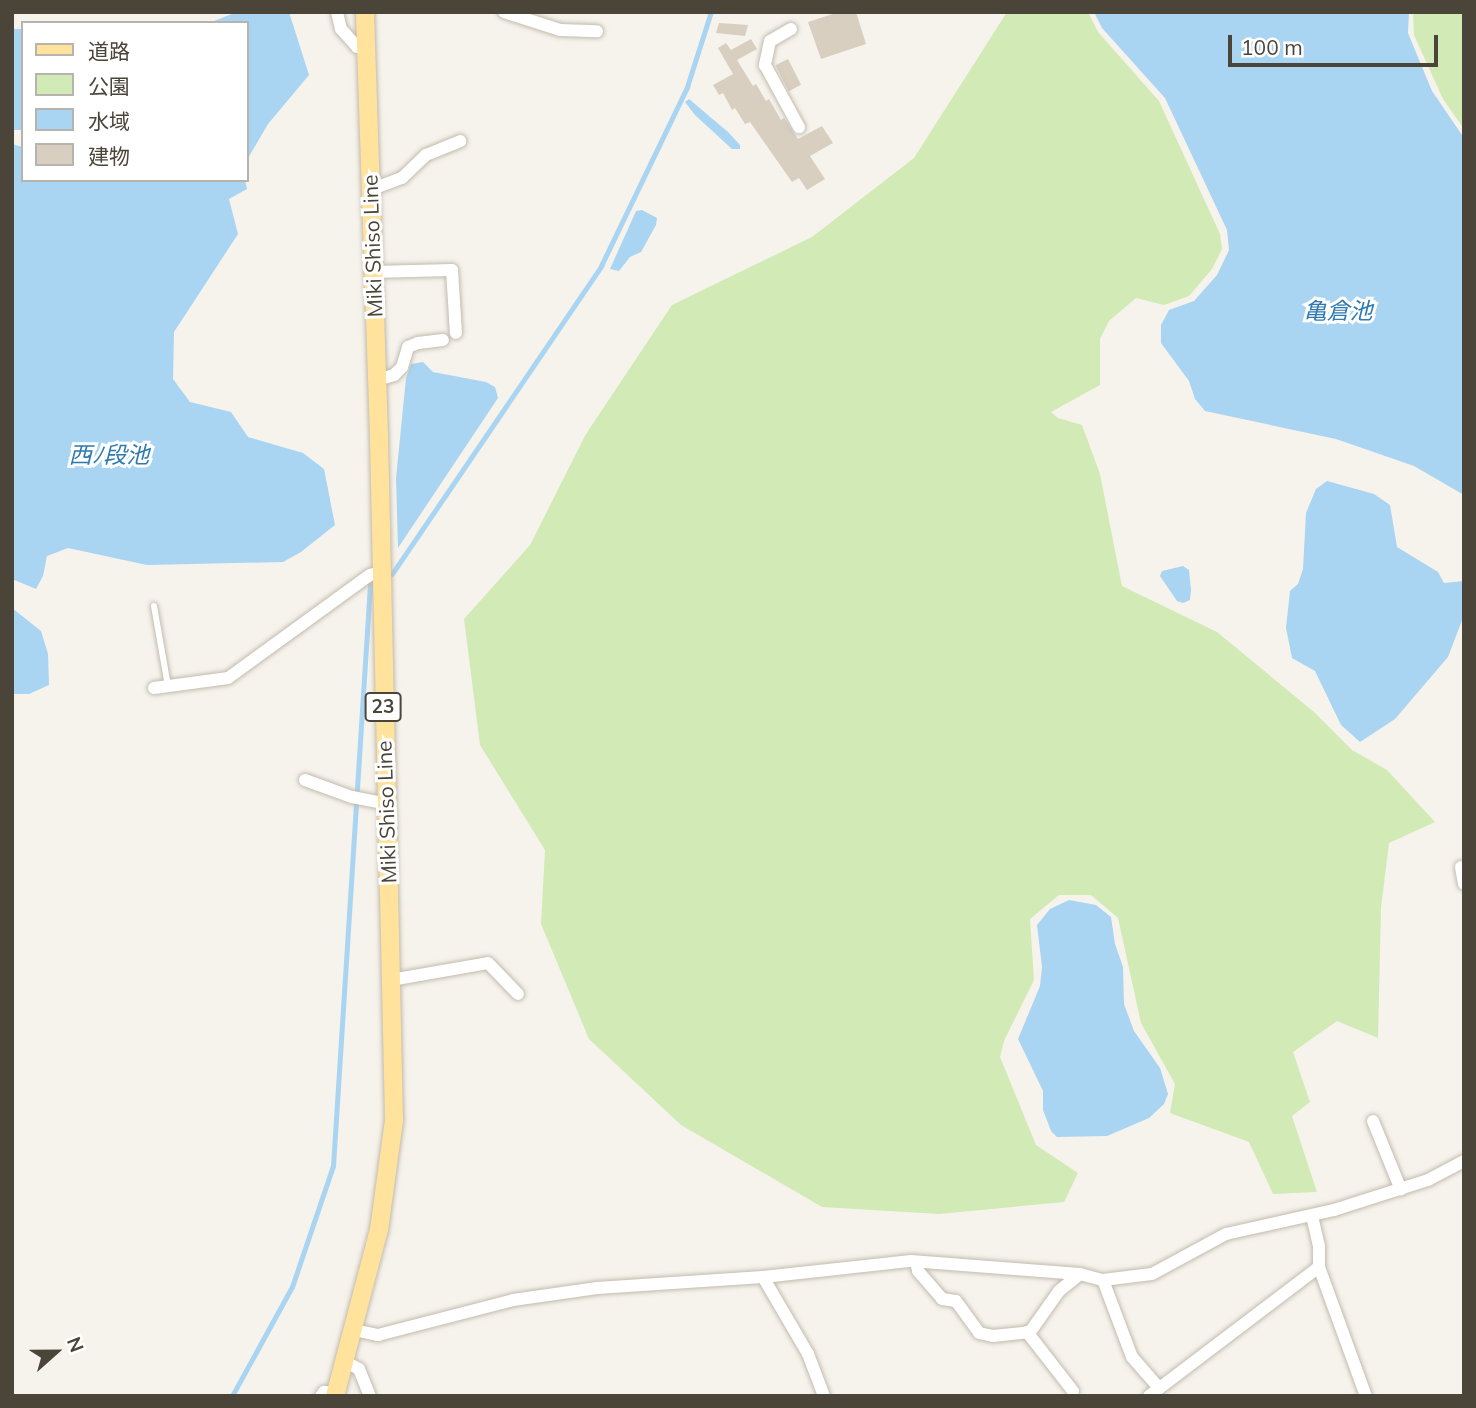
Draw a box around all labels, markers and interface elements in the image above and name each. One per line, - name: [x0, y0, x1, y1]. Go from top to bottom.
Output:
- legend: [21, 21, 248, 182]
- scale bar: [1231, 21, 1441, 65]
- text: 100 m: [1241, 34, 1303, 60]
- text: 道路: [88, 38, 130, 64]
- text: 公園: [88, 73, 130, 99]
- text: 水域: [88, 108, 130, 134]
- text: 建物: [88, 143, 130, 169]
- street label: Miki Shiso Line: [357, 174, 387, 318]
- water label: 亀倉池: [1304, 297, 1372, 325]
- water label: 西ﾉ段池: [69, 441, 149, 469]
- road number: 23: [364, 692, 402, 722]
- street label: Miki Shiso Line: [371, 740, 401, 884]
- north arrow: [21, 1317, 91, 1387]
- text: N: [62, 1333, 89, 1355]

